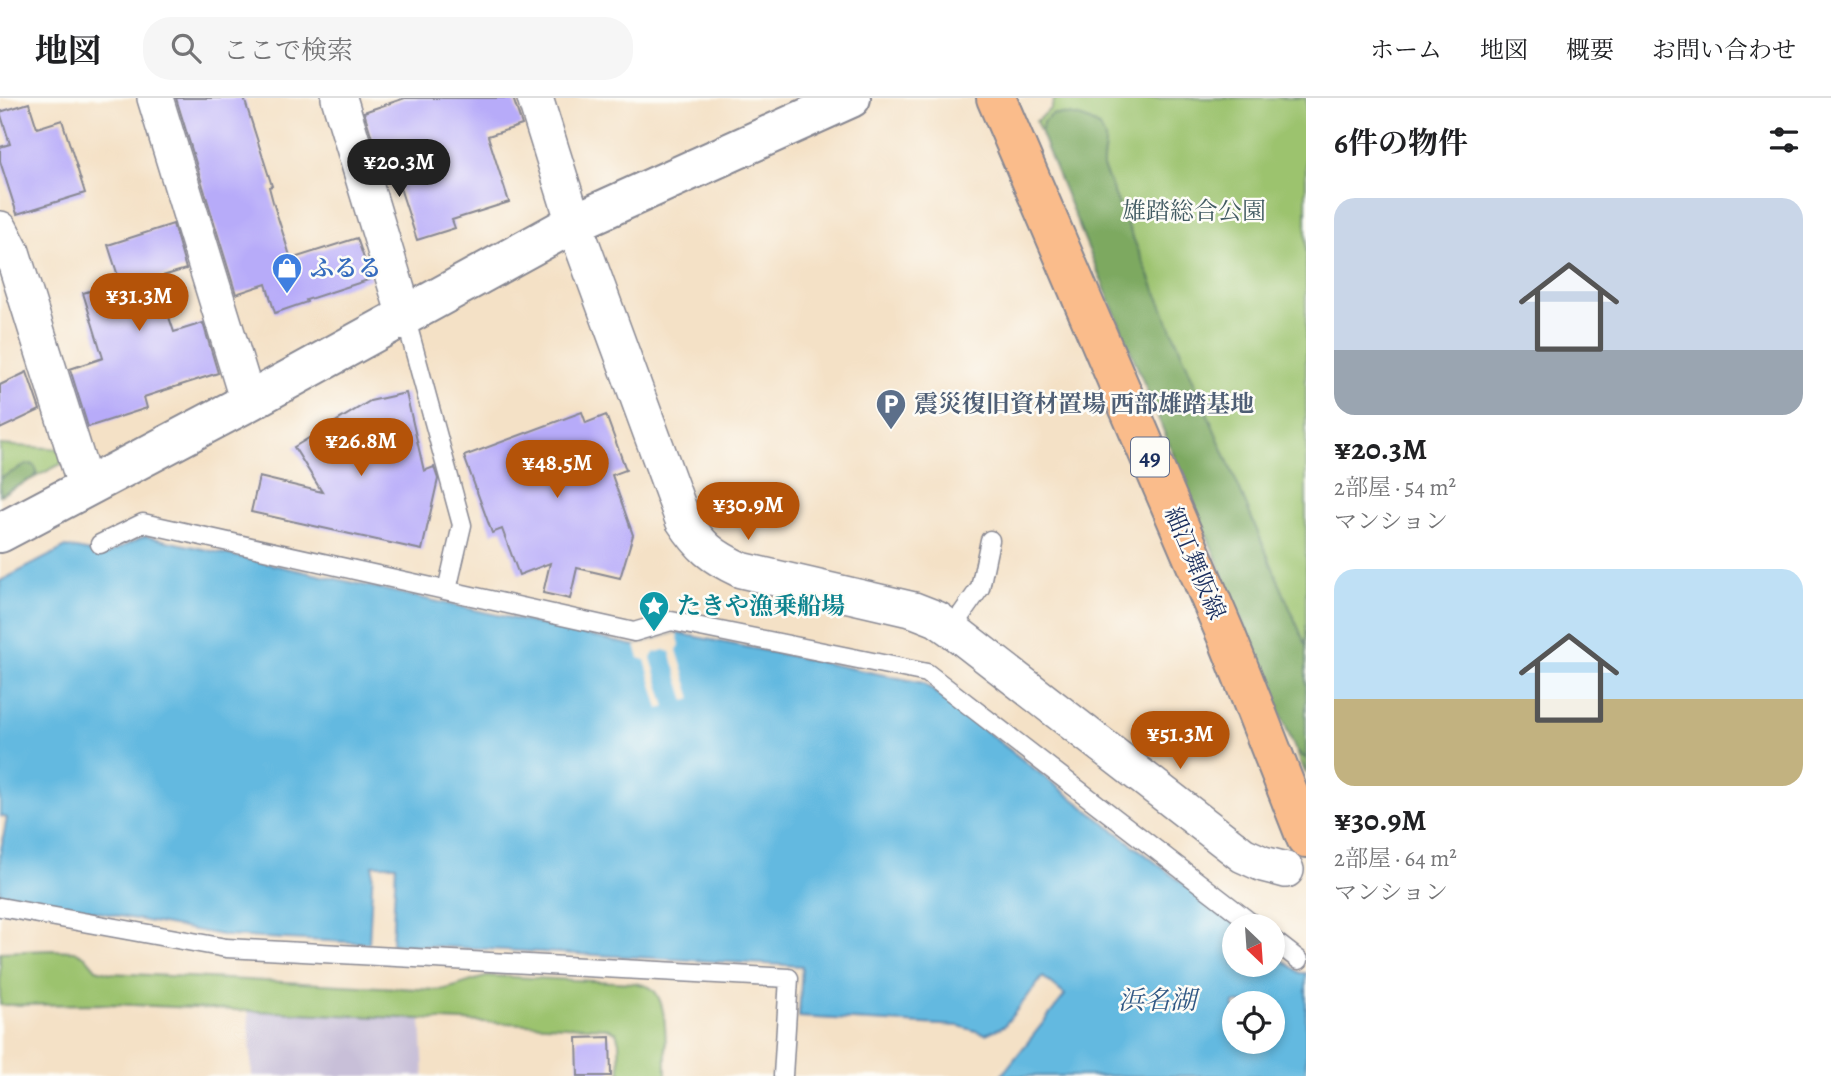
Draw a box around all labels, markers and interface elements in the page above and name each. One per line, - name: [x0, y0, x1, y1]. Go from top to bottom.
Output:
- search box: [143, 17, 633, 80]
- text: 地図: [35, 28, 101, 73]
- icon: search: [167, 29, 205, 67]
- text: ここで検索: [223, 33, 353, 68]
- text: ホーム: [1370, 34, 1442, 66]
- text: 地図: [1480, 34, 1528, 66]
- text: 概要: [1566, 34, 1614, 66]
- text: お問い合わせ: [1652, 34, 1796, 66]
- icon: filters: [1765, 121, 1803, 159]
- text: 6件の物件: [1334, 123, 1468, 163]
- pin: ¥20.3M: [342, 140, 456, 199]
- text: ¥20.3M: [363, 146, 435, 177]
- park label: 雄踏総合公園: [1122, 195, 1266, 227]
- icon: home: [1506, 244, 1632, 370]
- shop icon: ふるる: [270, 251, 304, 295]
- place label: ふるる: [310, 252, 382, 284]
- pin: ¥31.3M: [82, 274, 196, 333]
- text: ¥31.3M: [106, 280, 172, 311]
- parking icon: 震災復旧資材置場 西部雄踏基地: [874, 387, 908, 431]
- place label: 震災復旧資材置場 西部雄踏基地: [914, 388, 1254, 420]
- pin: ¥26.8M: [304, 418, 418, 478]
- text: ¥26.8M: [325, 425, 397, 456]
- text: ¥20.3M: [1334, 429, 1427, 469]
- road number: 49: [1131, 438, 1169, 476]
- pin: ¥48.5M: [500, 440, 614, 500]
- text: ¥48.5M: [522, 447, 592, 478]
- text: 2部屋 · 54 m²: [1334, 472, 1456, 503]
- pin: ¥30.9M: [691, 482, 805, 542]
- text: ¥30.9M: [713, 489, 783, 520]
- street label: 細江舞阪線: [1157, 502, 1233, 624]
- text: マンション: [1334, 506, 1448, 537]
- place icon: たきや漁乗船場: [637, 589, 671, 633]
- place label: たきや漁乗船場: [677, 590, 845, 622]
- icon: home: [1506, 615, 1632, 741]
- pin: ¥51.3M: [1123, 712, 1237, 771]
- text: ¥51.3M: [1147, 718, 1213, 749]
- text: ¥30.9M: [1334, 800, 1427, 840]
- text: 2部屋 · 64 m²: [1334, 843, 1457, 874]
- text: マンション: [1334, 877, 1448, 908]
- north arrow: [1222, 914, 1284, 976]
- map controls: [1222, 914, 1285, 1054]
- water label: 浜名湖: [1118, 983, 1200, 1018]
- button: locate: [1222, 991, 1285, 1054]

